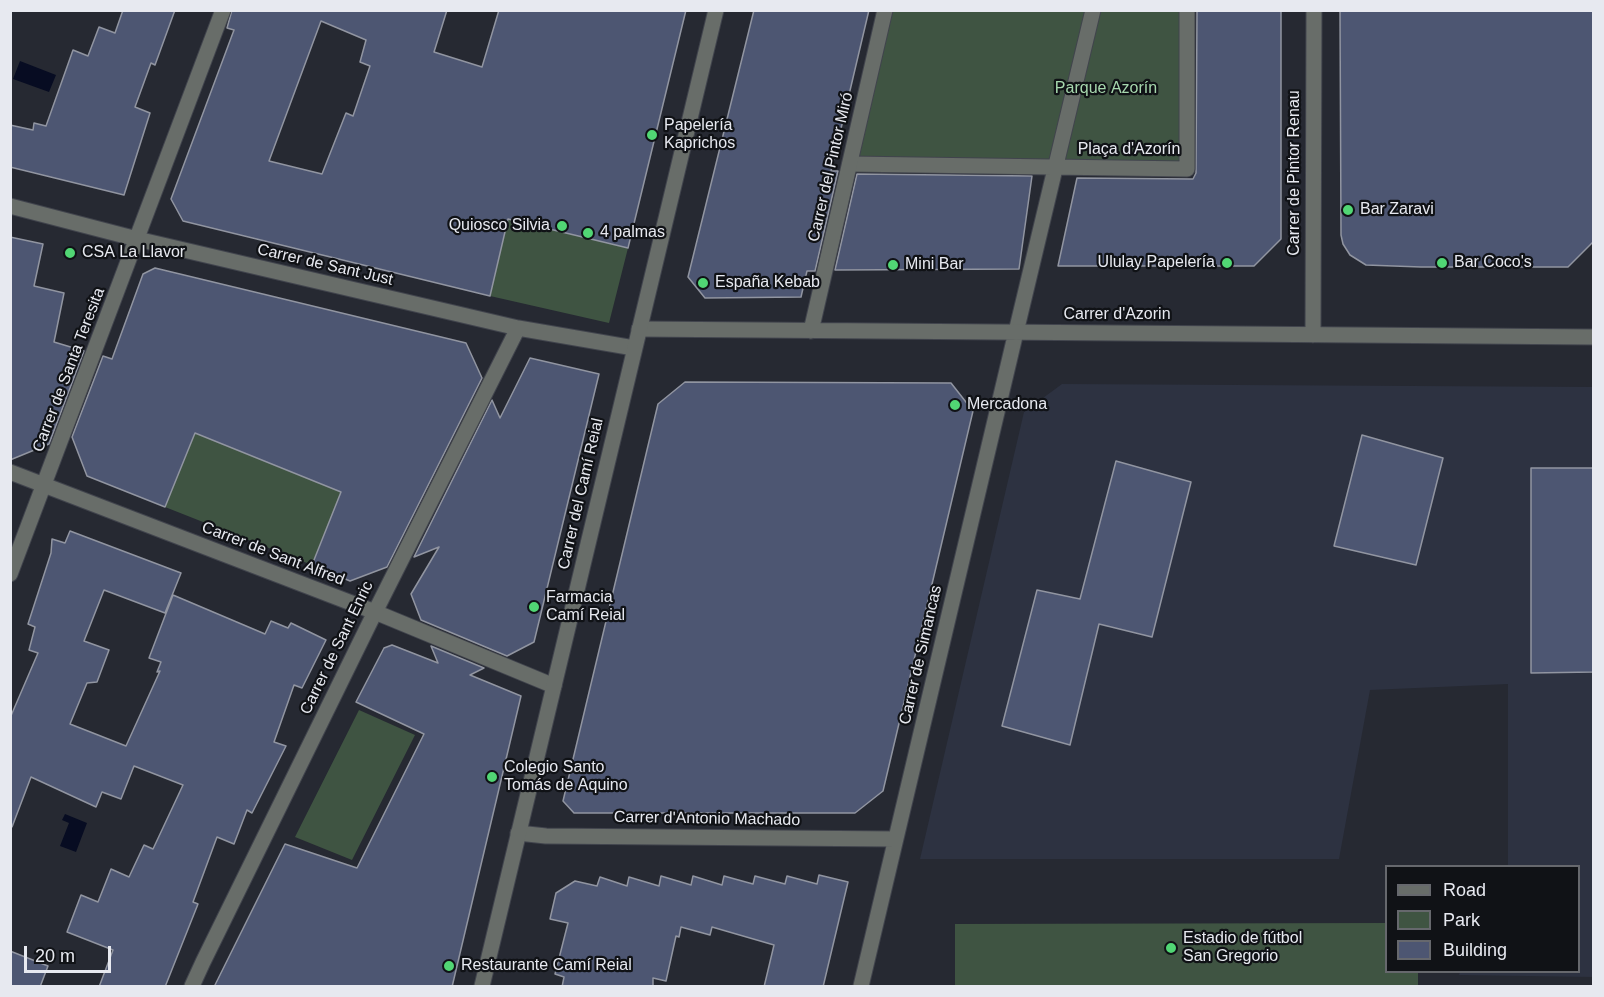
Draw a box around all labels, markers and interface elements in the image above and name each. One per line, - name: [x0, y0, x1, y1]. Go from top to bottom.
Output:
- park label: Parque Azorín: [1055, 79, 1157, 99]
- street label: Carrer del Pintor Miró: [804, 90, 858, 244]
- street label: Carrer de Pintor Renau: [1285, 90, 1305, 256]
- place label: Papelería Kaprichos: [664, 116, 735, 154]
- marker: Papelería Kaprichos: [645, 128, 659, 142]
- street label: Plaça d'Azorín: [1078, 140, 1180, 160]
- place label: Bar Zaravi: [1360, 200, 1434, 220]
- marker: Bar Zaravi: [1341, 203, 1355, 217]
- place label: Quiosco Silvia: [449, 216, 550, 236]
- marker: Quiosco Silvia: [555, 219, 569, 233]
- place label: 4 palmas: [600, 223, 665, 243]
- marker: 4 palmas: [581, 226, 595, 240]
- street label: Carrer de Sant Just: [255, 240, 395, 290]
- place label: CSA La Llavor: [82, 243, 185, 263]
- marker: CSA La Llavor: [63, 246, 77, 260]
- place label: Ululay Papelería: [1098, 253, 1215, 273]
- place label: Bar Coco's: [1454, 253, 1532, 273]
- place label: Mini Bar: [905, 255, 964, 275]
- marker: Ululay Papelería: [1220, 256, 1234, 270]
- marker: Bar Coco's: [1435, 256, 1449, 270]
- marker: Mini Bar: [886, 258, 900, 272]
- place label: España Kebab: [715, 273, 820, 293]
- marker: España Kebab: [696, 276, 710, 290]
- street label: Carrer de Santa Teresita: [29, 285, 109, 455]
- street label: Carrer d'Azorin: [1063, 305, 1171, 325]
- place label: Mercadona: [967, 395, 1047, 415]
- marker: Mercadona: [948, 398, 962, 412]
- street label: Carrer del Camí Reial: [554, 416, 608, 572]
- street label: Carrer de Sant Alfred: [199, 518, 347, 590]
- street label: Carrer de Sant Enric: [296, 578, 378, 718]
- street label: Carrer de Simancas: [896, 584, 946, 726]
- place label: Farmacia Camí Reial: [546, 588, 625, 626]
- marker: Farmacia Camí Reial: [527, 600, 541, 614]
- place label: Colegio Santo Tomás de Aquino: [504, 758, 628, 796]
- marker: Colegio Santo Tomás de Aquino: [485, 770, 499, 784]
- street label: Carrer d'Antonio Machado: [614, 808, 800, 830]
- legend: [1385, 865, 1580, 973]
- text: Road: [1443, 880, 1486, 900]
- text: Park: [1443, 910, 1480, 930]
- place label: Estadio de fútbol San Gregorio: [1183, 929, 1302, 967]
- scale bar: [27, 934, 114, 972]
- text: Building: [1443, 940, 1507, 960]
- marker: Estadio de fútbol San Gregorio: [1164, 941, 1178, 955]
- text: 20 m: [35, 946, 75, 966]
- place label: Restaurante Camí Reial: [461, 956, 632, 976]
- marker: Restaurante Camí Reial: [442, 959, 456, 973]

